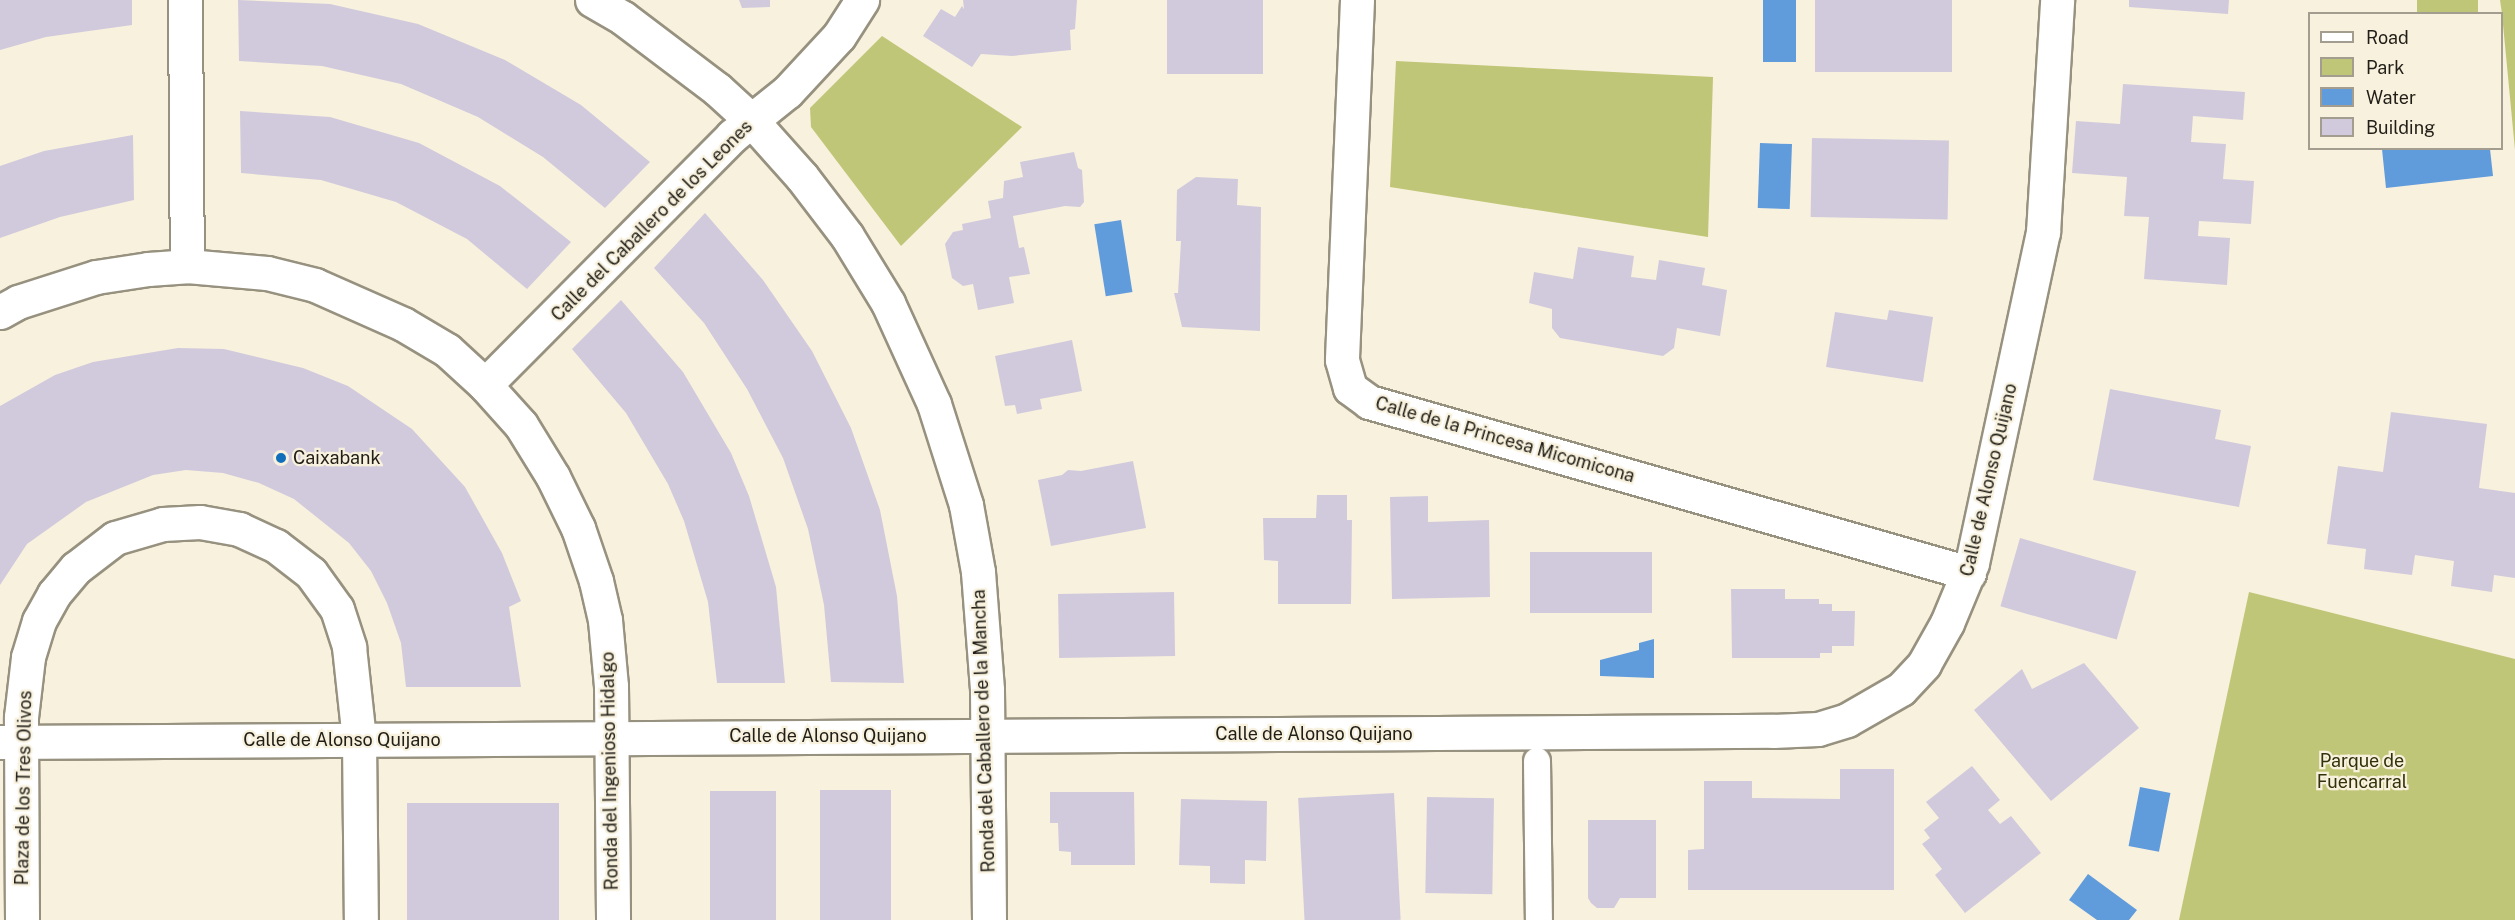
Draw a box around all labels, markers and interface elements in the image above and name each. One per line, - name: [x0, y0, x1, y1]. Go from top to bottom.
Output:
- legend: [2308, 12, 2503, 150]
- text: Road: [2366, 27, 2409, 48]
- text: Park: [2366, 57, 2404, 78]
- text: Water: [2366, 87, 2416, 108]
- street label: Calle del Caballero de los Leones: [547, 116, 757, 326]
- text: Building: [2366, 117, 2435, 138]
- street label: Calle de Alonso Quijano: [1956, 381, 2022, 579]
- street label: Calle de la Princesa Micomicona: [1373, 393, 1637, 487]
- place label: Caixabank: [293, 447, 380, 469]
- marker: Caixabank: [274, 451, 288, 465]
- street label: Ronda del Caballero de la Mancha: [968, 589, 1000, 873]
- street label: Ronda del Ingenioso Hidalgo: [597, 651, 623, 891]
- street label: Plaza de los Tres Olivos: [11, 690, 37, 886]
- street label: Calle de Alonso Quijano: [1215, 723, 1413, 745]
- street label: Calle de Alonso Quijano: [729, 725, 927, 747]
- street label: Calle de Alonso Quijano: [243, 729, 441, 751]
- park label: Parque de Fuencarral: [2317, 751, 2407, 794]

